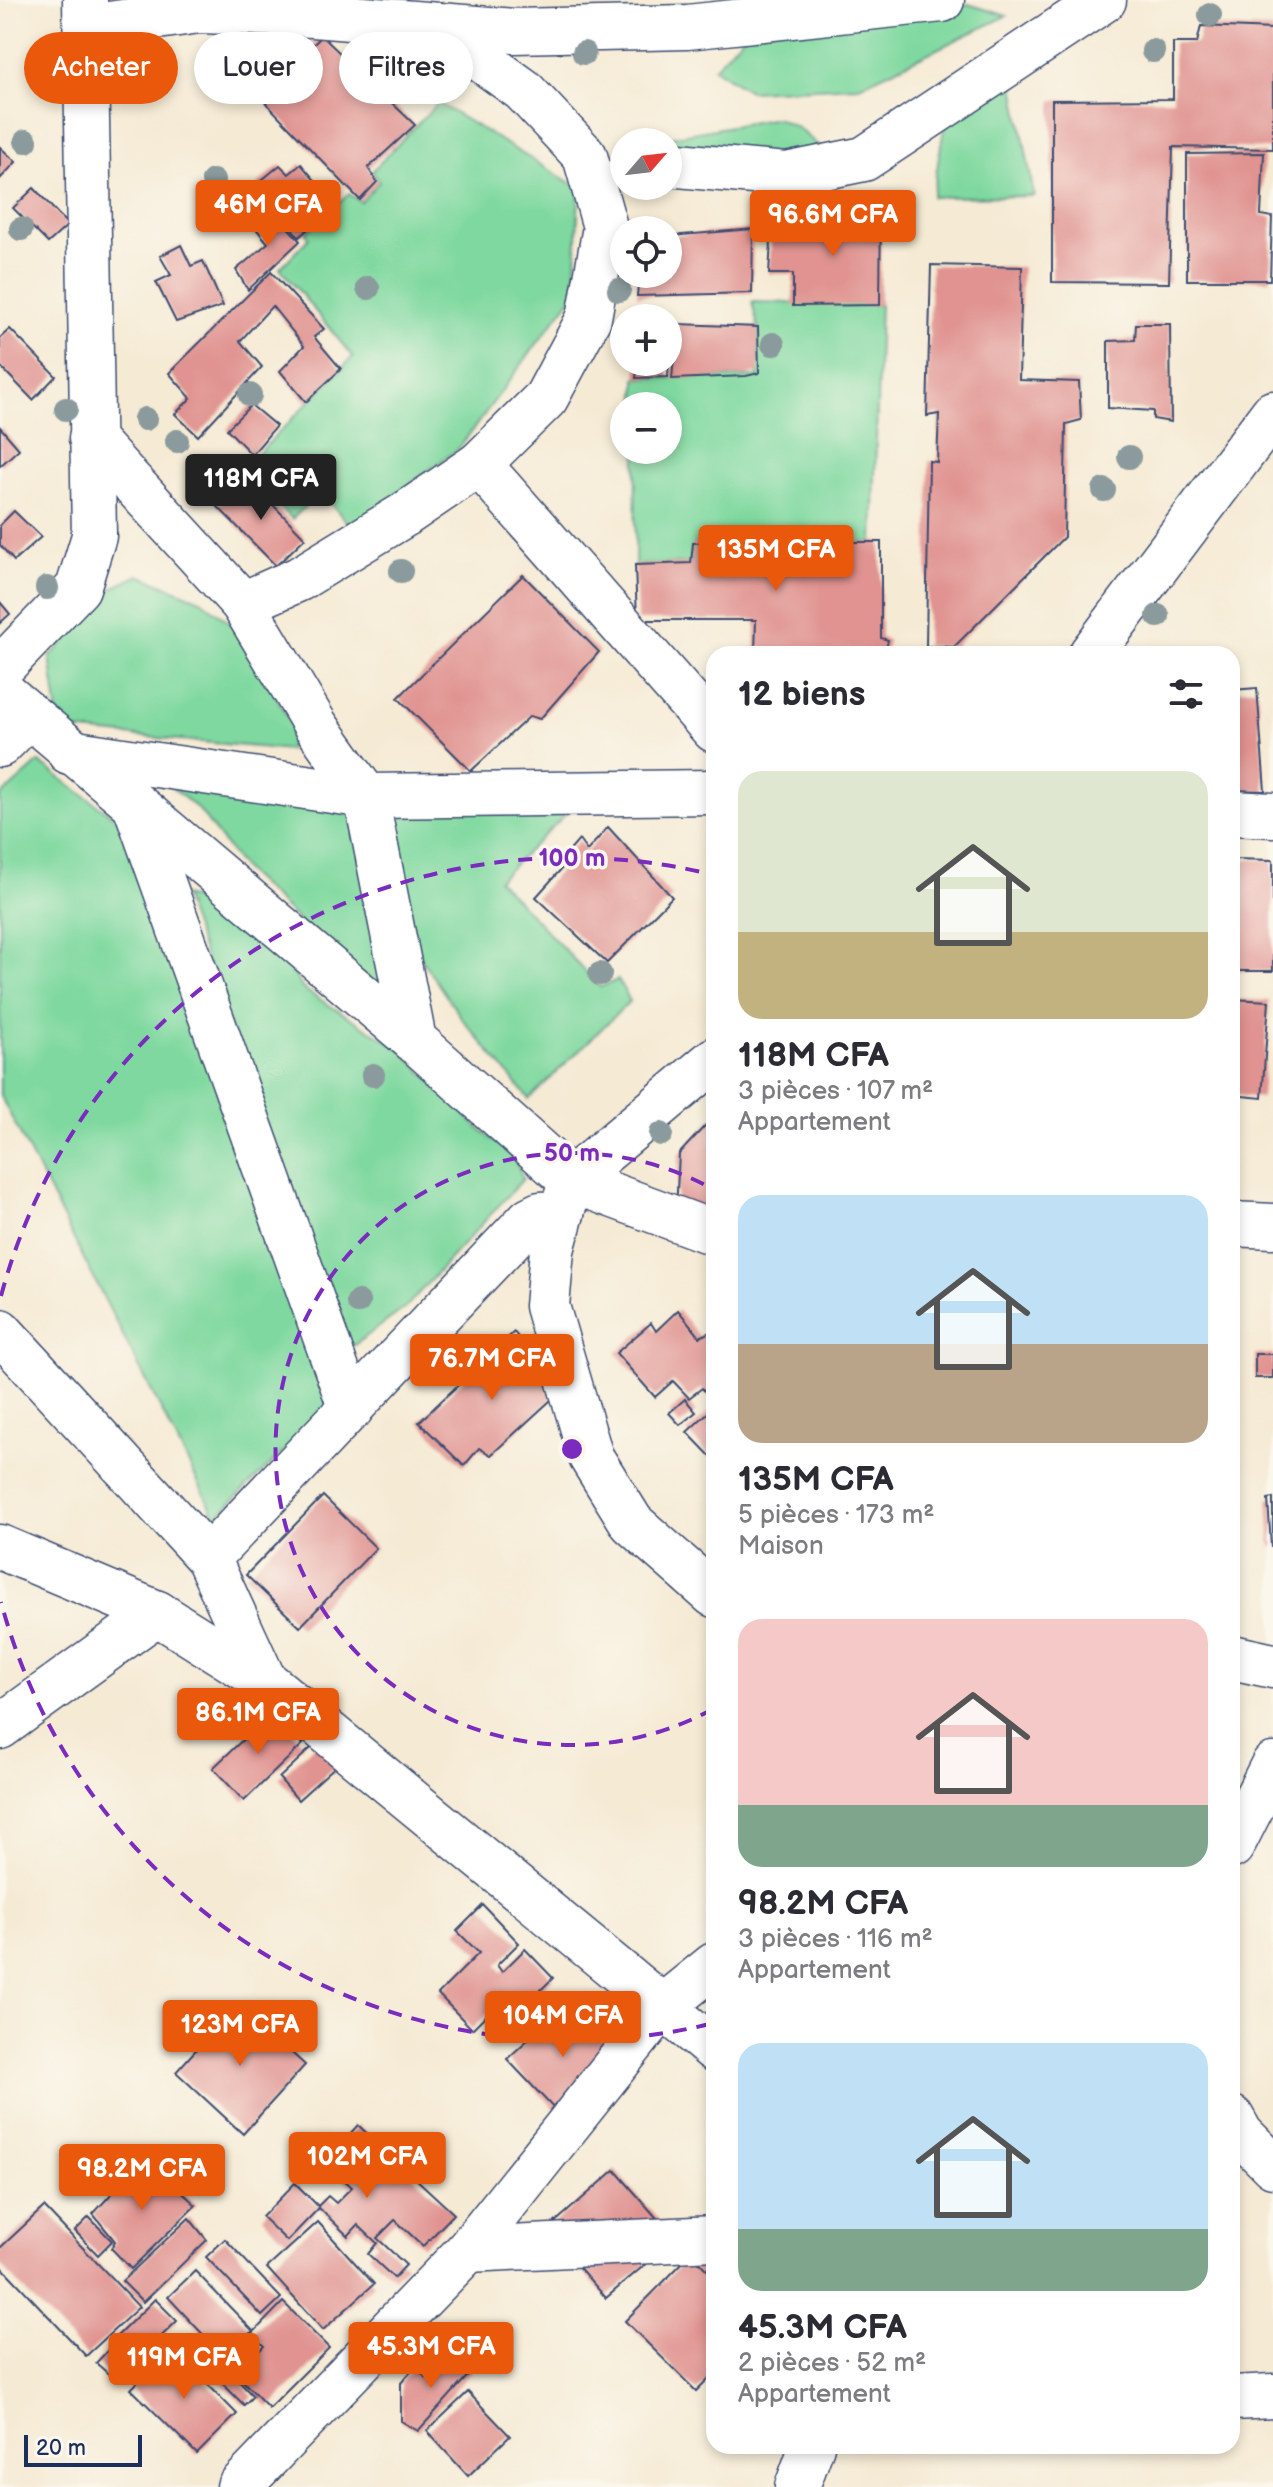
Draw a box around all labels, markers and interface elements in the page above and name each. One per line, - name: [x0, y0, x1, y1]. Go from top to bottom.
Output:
- chip: Acheter: [24, 32, 178, 104]
- chip: Louer: [194, 32, 323, 104]
- chip: Filtres: [339, 32, 473, 104]
- north arrow: [610, 128, 682, 200]
- map controls: [610, 128, 682, 464]
- pin: 46M CFA: [194, 180, 342, 248]
- text: 46M CFA: [214, 190, 322, 221]
- pin: 96.6M CFA: [741, 190, 925, 258]
- text: 96.6M CFA: [768, 200, 898, 231]
- button: locate: [610, 216, 682, 288]
- button: +: [610, 304, 682, 376]
- button: −: [610, 392, 682, 464]
- pin: 118M CFA: [178, 454, 344, 522]
- text: 118M CFA: [203, 464, 319, 495]
- pin: 135M CFA: [693, 525, 859, 593]
- text: 135M CFA: [717, 535, 835, 566]
- icon: filters: [1164, 672, 1208, 716]
- text: 12 biens: [738, 674, 865, 715]
- icon: home: [901, 823, 1045, 967]
- text: 100 m: [539, 844, 605, 873]
- text: 118M CFA: [738, 1035, 889, 1076]
- text: 3 pièces · 107 m²: [738, 1076, 933, 1107]
- text: Appartement: [738, 1107, 891, 1138]
- text: 50 m: [544, 1139, 600, 1168]
- icon: home: [901, 1247, 1045, 1391]
- pin: 76.7M CFA: [400, 1334, 584, 1402]
- text: 76.7M CFA: [428, 1344, 556, 1375]
- centre of rings: [558, 1435, 586, 1463]
- text: 135M CFA: [738, 1459, 894, 1500]
- text: 5 pièces · 173 m²: [738, 1500, 934, 1531]
- text: Maison: [738, 1531, 824, 1562]
- icon: home: [901, 1671, 1045, 1815]
- pin: 86.1M CFA: [166, 1688, 350, 1756]
- text: 86.1M CFA: [195, 1698, 321, 1729]
- text: 98.2M CFA: [738, 1883, 908, 1924]
- text: 3 pièces · 116 m²: [738, 1924, 933, 1955]
- text: Appartement: [738, 1955, 891, 1986]
- pin: 104M CFA: [480, 1991, 646, 2059]
- pin: 123M CFA: [157, 2000, 323, 2068]
- text: 104M CFA: [503, 2001, 623, 2032]
- text: 123M CFA: [181, 2010, 299, 2041]
- icon: home: [901, 2095, 1045, 2239]
- pin: 102M CFA: [284, 2132, 450, 2200]
- text: 102M CFA: [307, 2142, 427, 2173]
- pin: 98.2M CFA: [50, 2144, 234, 2212]
- text: 98.2M CFA: [77, 2154, 207, 2185]
- text: 45.3M CFA: [738, 2307, 907, 2348]
- pin: 45.3M CFA: [339, 2322, 523, 2390]
- text: 45.3M CFA: [366, 2332, 496, 2363]
- pin: 119M CFA: [101, 2333, 267, 2401]
- text: 119M CFA: [127, 2343, 241, 2374]
- text: 2 pièces · 52 m²: [738, 2348, 926, 2379]
- text: Appartement: [738, 2379, 891, 2410]
- scale bar: [24, 2431, 142, 2467]
- text: 20 m: [36, 2435, 86, 2462]

